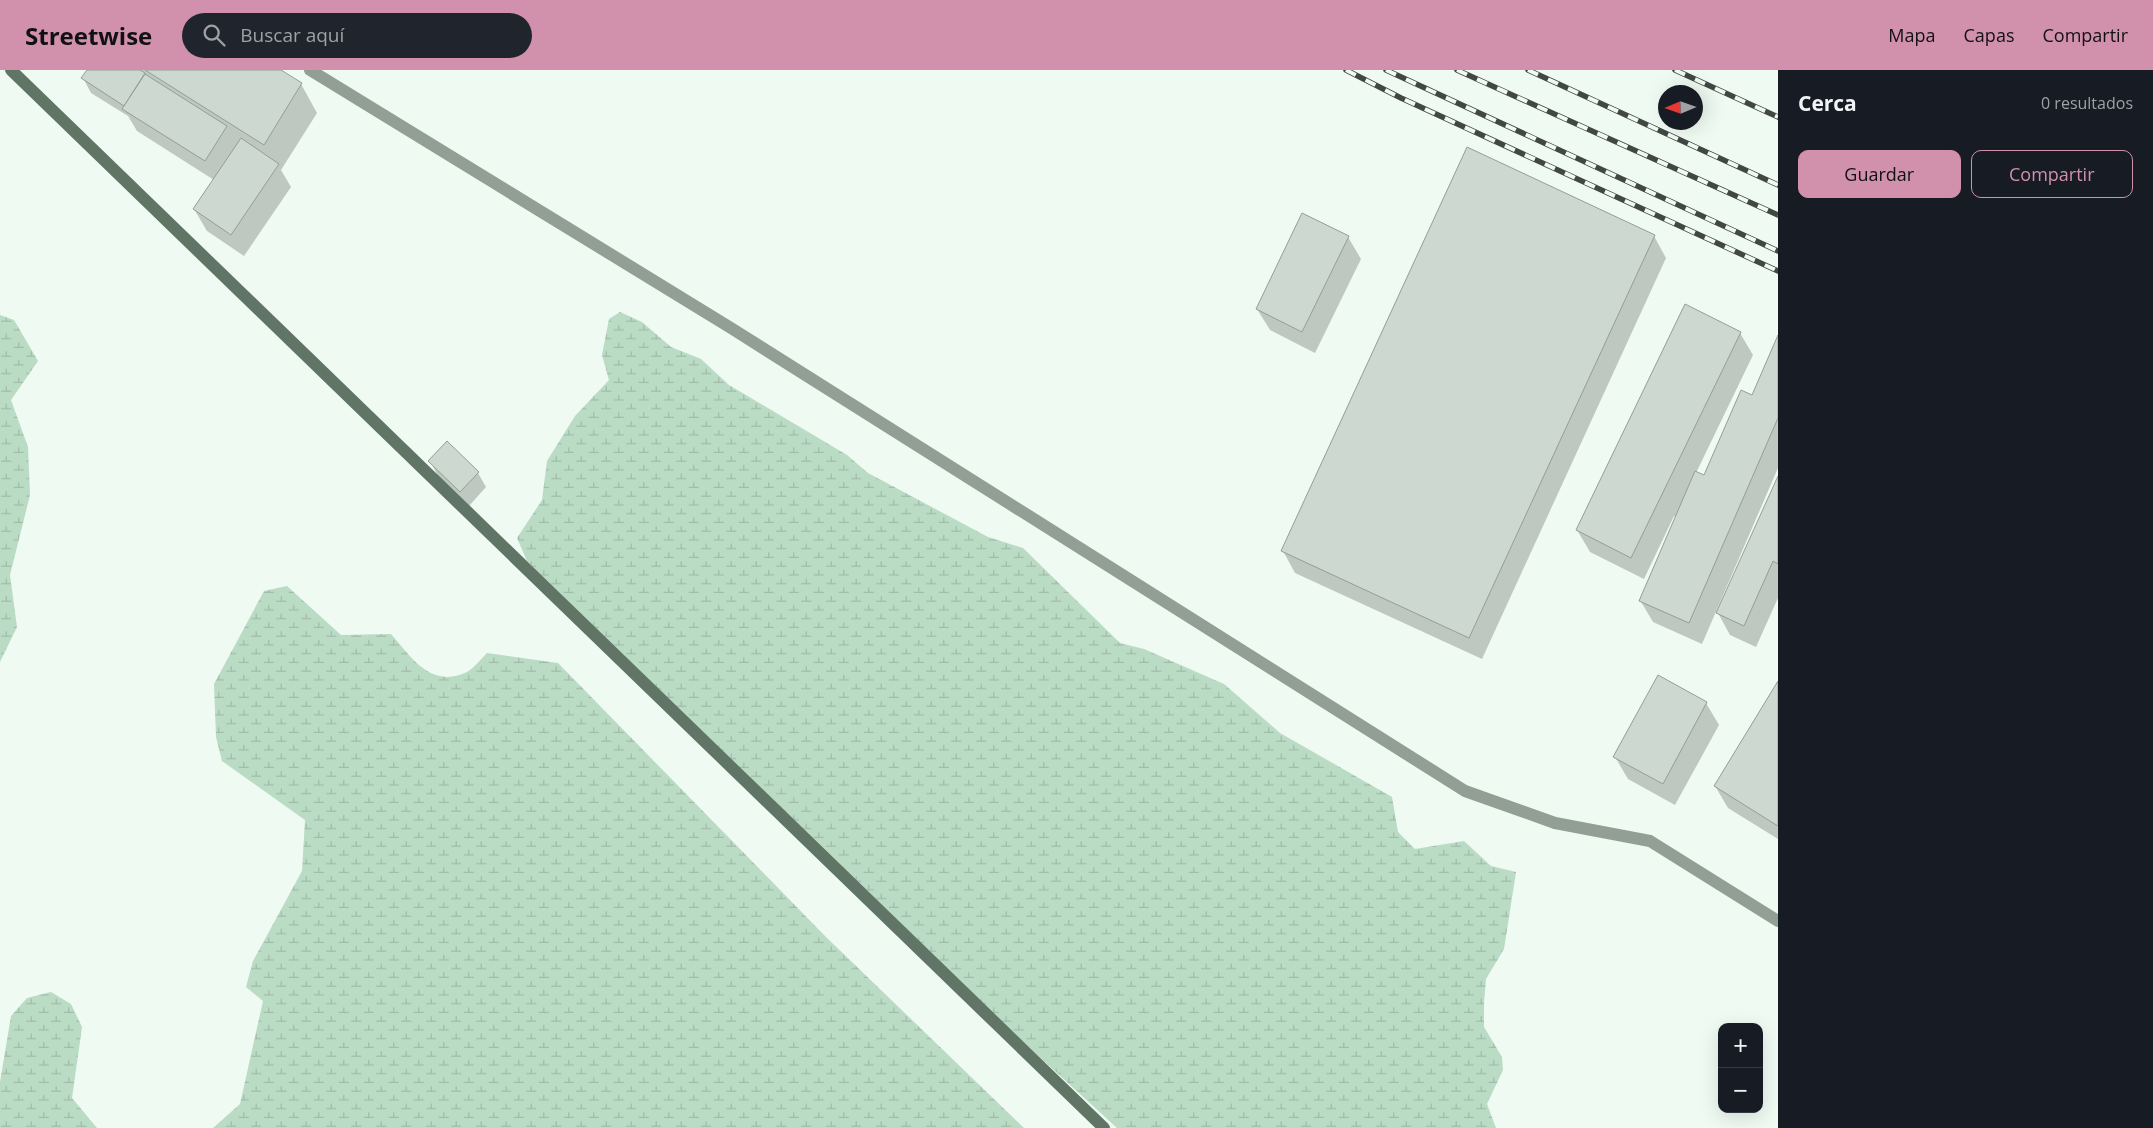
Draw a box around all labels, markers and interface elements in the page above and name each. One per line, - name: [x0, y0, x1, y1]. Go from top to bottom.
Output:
- search box: [182, 13, 532, 58]
- text: Streetwise: [25, 19, 152, 52]
- icon: search: [200, 21, 228, 49]
- text: Buscar aquí: [240, 22, 344, 48]
- text: Mapa: [1888, 23, 1936, 47]
- text: Capas: [1964, 23, 2014, 47]
- text: Compartir: [2042, 23, 2128, 47]
- north arrow: [1658, 85, 1703, 130]
- text: Cerca: [1798, 89, 1857, 117]
- text: 0 resultados: [2041, 92, 2133, 114]
- button: Guardar: [1798, 150, 1961, 198]
- button: Compartir: [1971, 150, 2133, 198]
- map controls: [1718, 1023, 1763, 1113]
- button: +: [1718, 1023, 1763, 1068]
- button: −: [1718, 1068, 1763, 1113]

